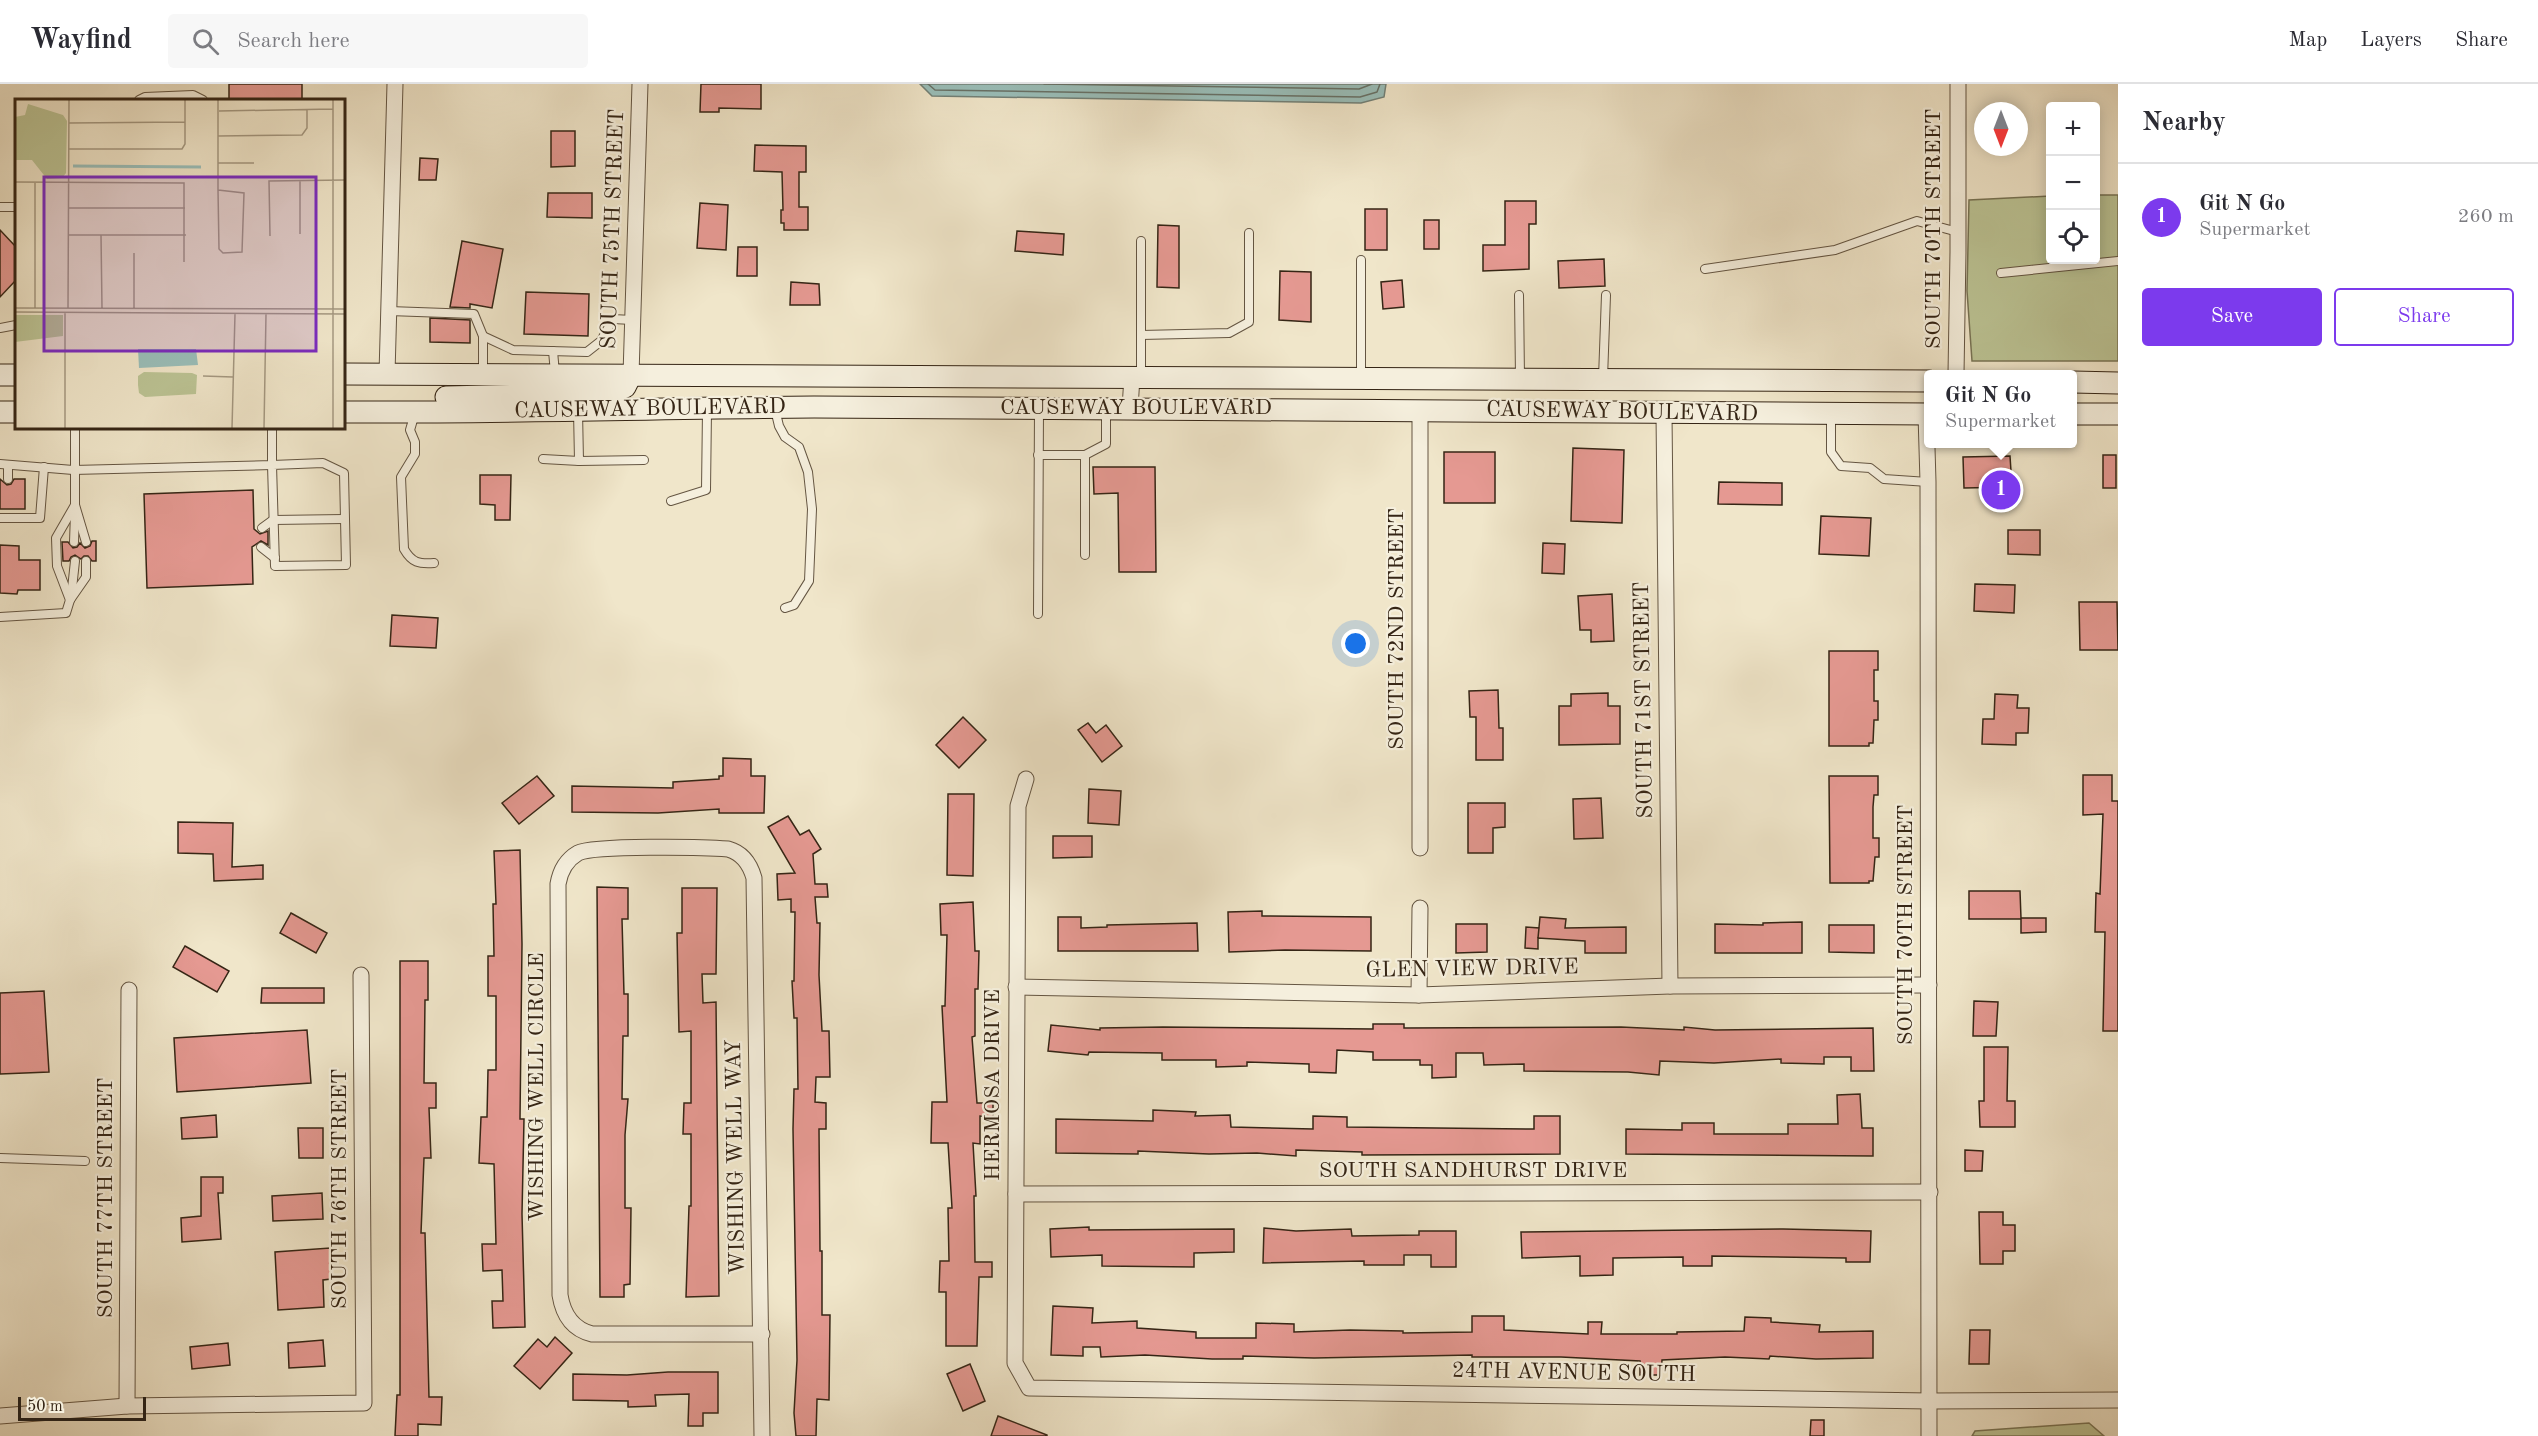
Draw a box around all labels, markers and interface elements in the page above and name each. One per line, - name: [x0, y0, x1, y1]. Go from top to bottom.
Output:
- search box: [168, 14, 588, 68]
- icon: search: [189, 25, 222, 58]
- text: Wayfind: [30, 27, 132, 55]
- text: Search here: [237, 30, 350, 52]
- text: Map: [2288, 30, 2327, 51]
- text: Layers: [2360, 30, 2422, 51]
- text: Share: [2455, 30, 2508, 51]
- inset map: [15, 99, 345, 429]
- north arrow: [1974, 102, 2028, 156]
- map controls: [2046, 102, 2100, 264]
- button: +: [2046, 102, 2100, 156]
- street label: SOUTH 75TH STREET: [598, 108, 628, 350]
- street label: SOUTH 70TH STREET: [1923, 109, 1945, 349]
- text: Nearby: [2142, 110, 2226, 136]
- button: −: [2046, 156, 2100, 210]
- text: Git N Go: [2199, 193, 2285, 215]
- text: 1: [2156, 207, 2167, 227]
- text: 260 m: [2458, 207, 2514, 227]
- button: locate: [2046, 210, 2100, 264]
- text: Supermarket: [2199, 220, 2310, 240]
- button: Save: [2142, 288, 2322, 346]
- button: Share: [2334, 288, 2514, 346]
- popup: [1924, 370, 2077, 448]
- text: Git N Go: [1945, 385, 2031, 407]
- street label: CAUSEWAY BOULEVARD: [514, 396, 786, 422]
- street label: CAUSEWAY BOULEVARD: [1000, 397, 1272, 419]
- street label: CAUSEWAY BOULEVARD: [1486, 399, 1758, 425]
- text: Supermarket: [1945, 412, 2056, 432]
- pin: 1: [1982, 468, 2020, 512]
- street label: SOUTH 72ND STREET: [1386, 508, 1408, 750]
- street label: SOUTH 71ST STREET: [1631, 581, 1657, 819]
- your location: [1341, 629, 1370, 658]
- street label: SOUTH 70TH STREET: [1895, 805, 1917, 1045]
- street label: WISHING WELL CIRCLE: [526, 953, 548, 1221]
- street label: GLEN VIEW DRIVE: [1365, 956, 1579, 982]
- street label: HERMOSA DRIVE: [982, 989, 1004, 1181]
- street label: WISHING WELL WAY: [723, 1039, 749, 1275]
- street label: SOUTH 76TH STREET: [329, 1069, 351, 1309]
- street label: SOUTH 77TH STREET: [95, 1078, 117, 1318]
- street label: SOUTH SANDHURST DRIVE: [1319, 1160, 1627, 1182]
- street label: 24TH AVENUE SOUTH: [1452, 1360, 1696, 1386]
- scale bar: [18, 1394, 146, 1422]
- text: 50 m: [27, 1399, 63, 1415]

